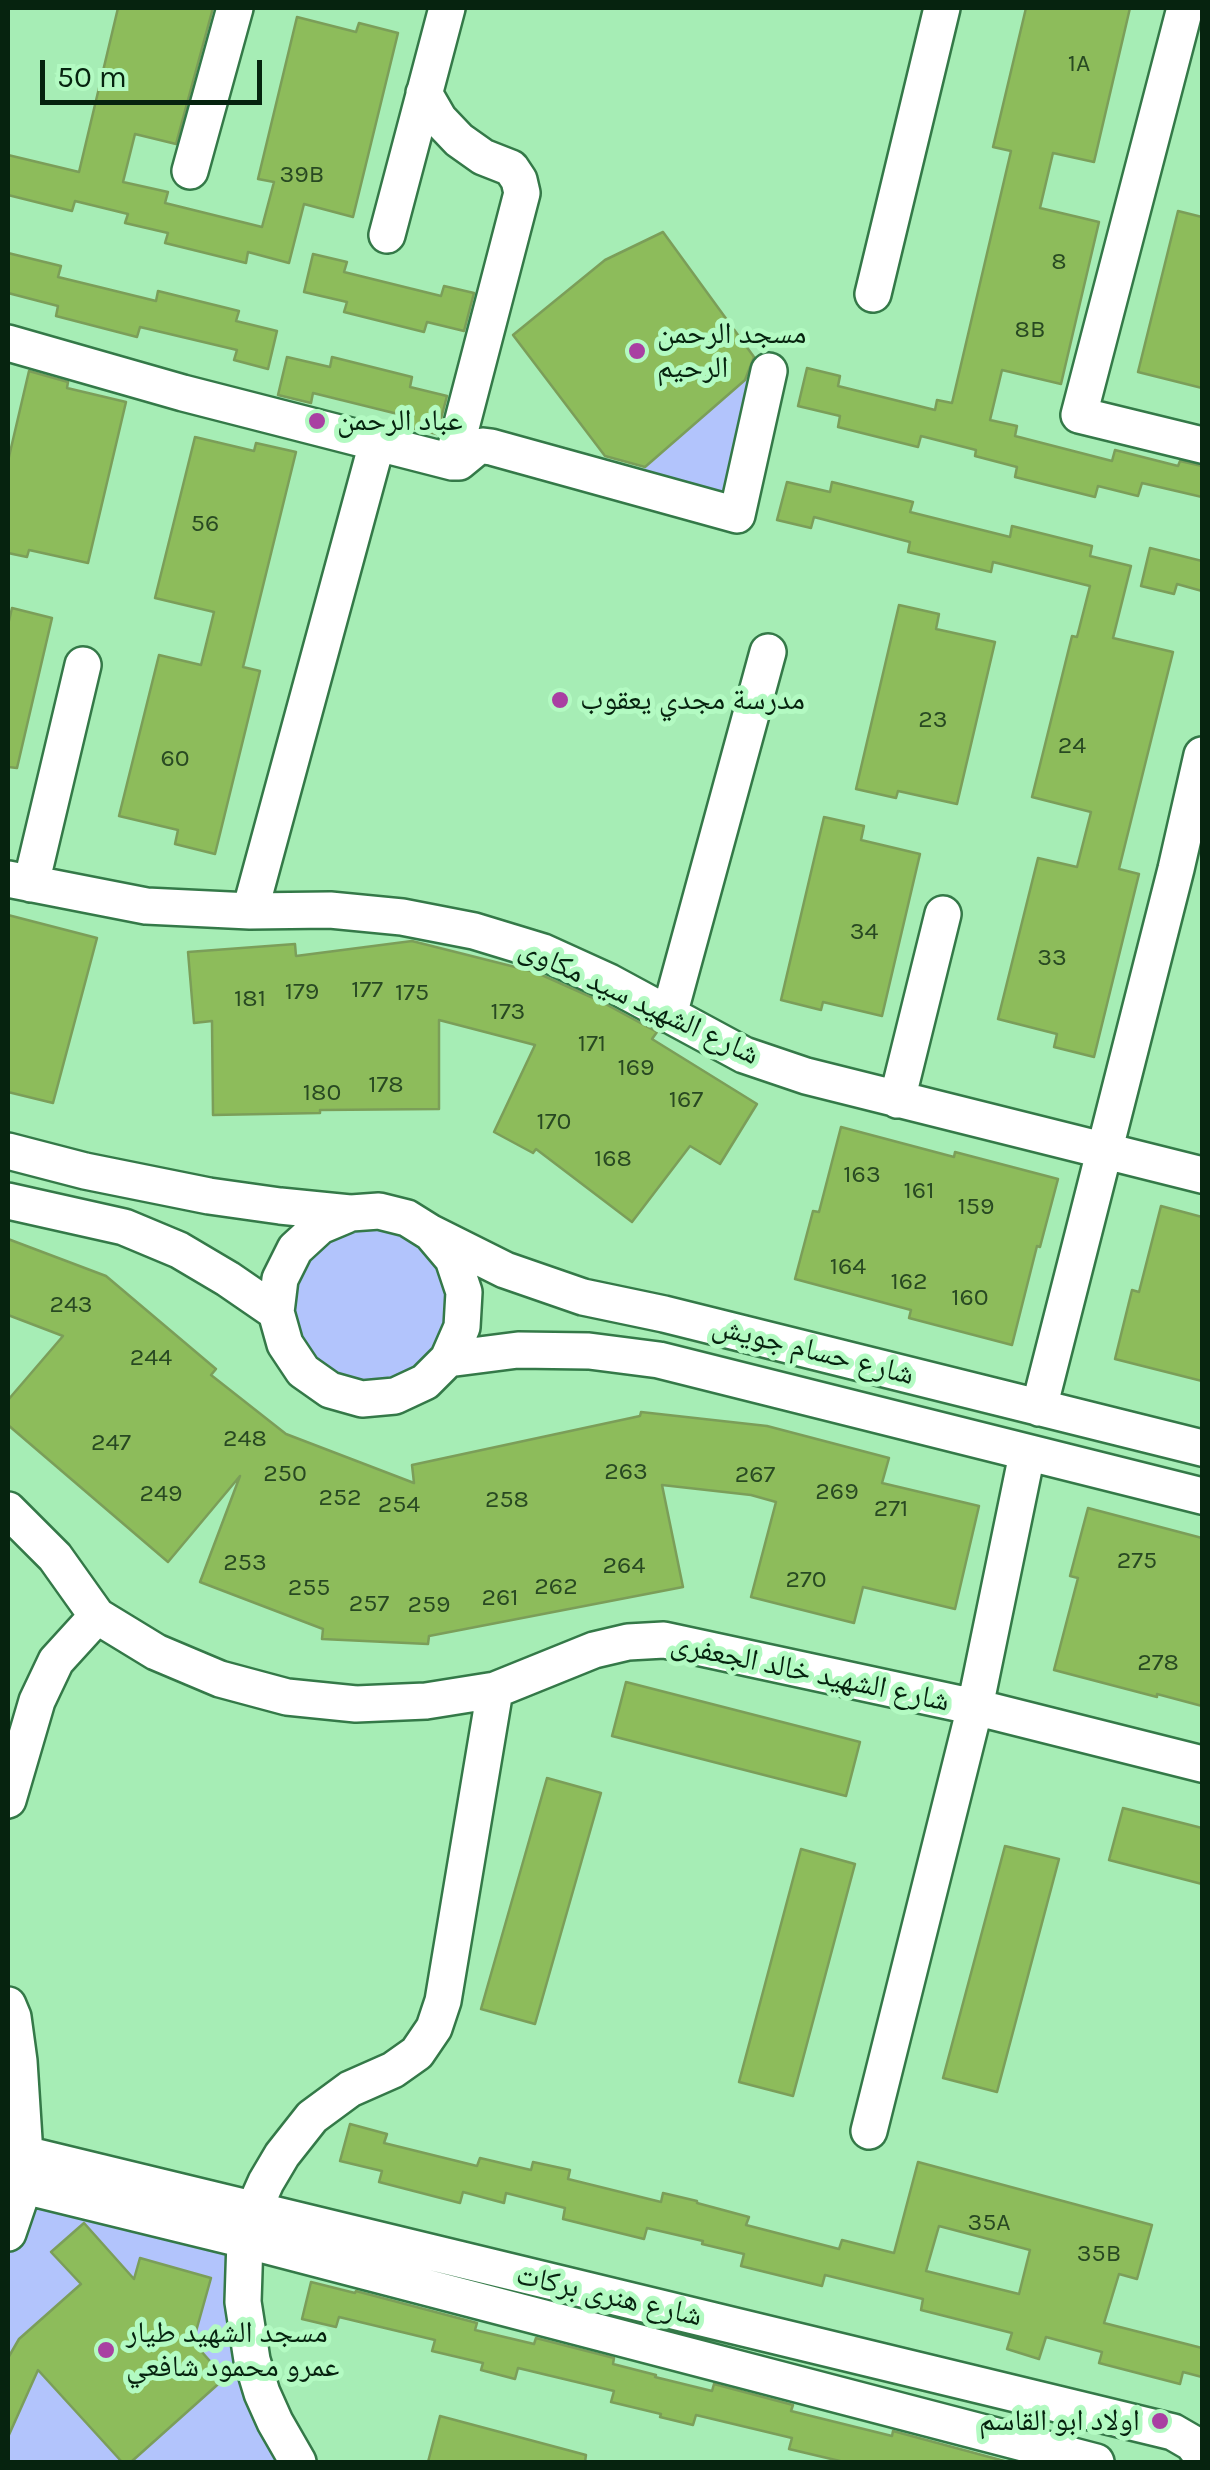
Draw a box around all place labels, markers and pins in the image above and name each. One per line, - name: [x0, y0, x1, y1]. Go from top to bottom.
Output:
- place label: مسجد الرحمن الرحيم: [657, 316, 807, 386]
- marker: مسجد الرحمن الرحيم: [626, 340, 648, 362]
- place label: عباد الرحمن: [337, 403, 463, 439]
- marker: عباد الرحمن: [306, 410, 328, 432]
- place label: مدرسة مجدي يعقوب: [580, 682, 805, 718]
- marker: مدرسة مجدي يعقوب: [549, 689, 571, 711]
- place label: مسجد الشهيد طيار عمرو محمود شافعي: [126, 2315, 339, 2386]
- marker: مسجد الشهيد طيار عمرو محمود شافعي: [95, 2339, 117, 2361]
- place label: اولاد ابو القاسم: [979, 2403, 1140, 2439]
- marker: اولاد ابو القاسم: [1149, 2410, 1171, 2432]

